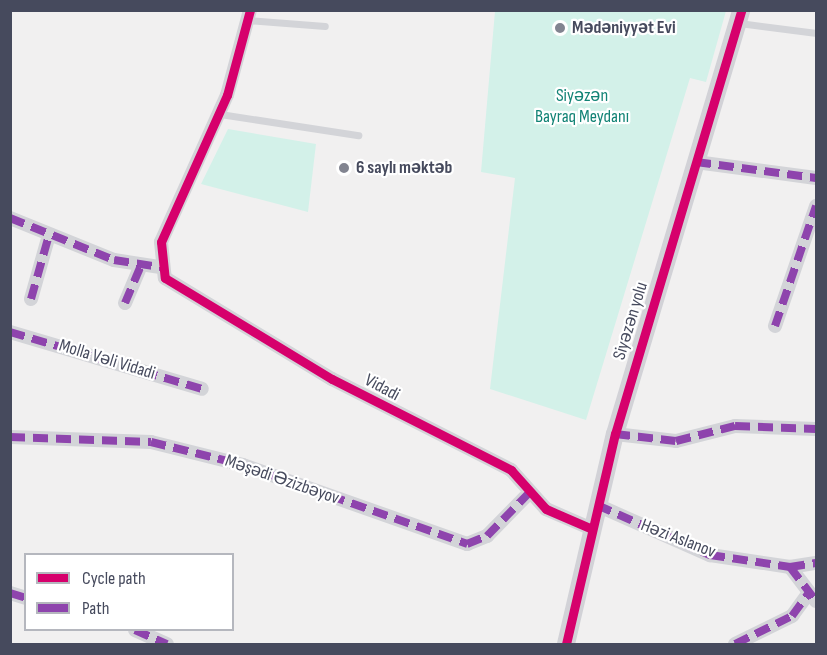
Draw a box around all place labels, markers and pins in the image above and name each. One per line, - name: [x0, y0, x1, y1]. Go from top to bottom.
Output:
- place label: Mədəniyyət Evi: [572, 17, 676, 39]
- marker: Mədəniyyət Evi: [553, 21, 567, 35]
- place label: 6 saylı məktəb: [356, 157, 452, 179]
- marker: 6 saylı məktəb: [337, 161, 351, 175]

